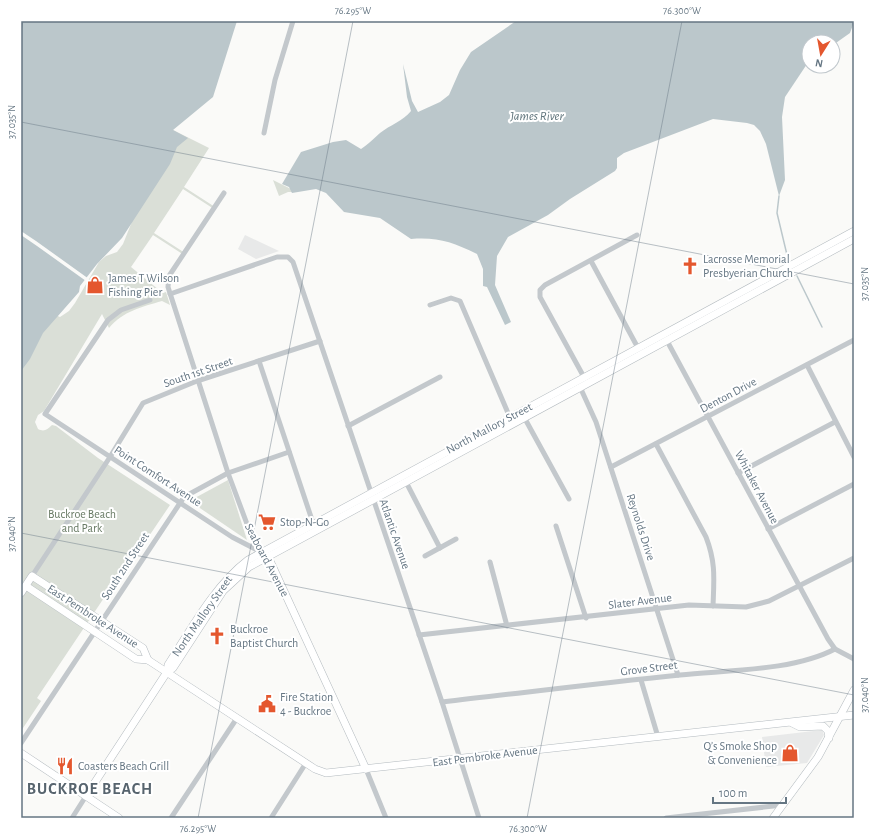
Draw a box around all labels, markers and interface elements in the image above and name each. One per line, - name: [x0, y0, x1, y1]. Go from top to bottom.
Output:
- text: 76.295°W: [335, 6, 371, 16]
- text: 76.300°W: [663, 6, 701, 16]
- north arrow: [801, 34, 841, 74]
- text: N: [814, 57, 824, 69]
- text: 37.035°N: [7, 105, 17, 139]
- water label: James River: [509, 110, 565, 123]
- place label: Lacrosse Memorial Presbyerian Church: [703, 253, 793, 280]
- church icon: Lacrosse Memorial Presbyerian Church: [680, 256, 700, 276]
- text: 37.035°N: [860, 267, 870, 301]
- place label: James T Wilson Fishing Pier: [108, 272, 179, 298]
- shop icon: James T Wilson Fishing Pier: [85, 275, 105, 295]
- street label: South 1st Street: [162, 355, 234, 389]
- street label: Denton Drive: [698, 375, 758, 415]
- street label: North Mallory Street: [444, 400, 535, 457]
- street label: Point Comfort Avenue: [112, 443, 204, 509]
- street label: Whitaker Avenue: [733, 449, 781, 525]
- street label: Reynolds Drive: [624, 492, 657, 562]
- street label: Atlantic Avenue: [377, 497, 413, 571]
- park label: Buckroe Beach and Park: [48, 508, 116, 534]
- supermarket icon: Stop-N-Go: [257, 512, 277, 532]
- text: 37.040°N: [7, 516, 17, 552]
- place label: Stop-N-Go: [280, 516, 329, 528]
- street label: Seaboard Avenue: [243, 521, 291, 599]
- street label: South 2nd Street: [99, 530, 151, 602]
- street label: North Mallory Street: [170, 573, 235, 659]
- street label: East Pembroke Avenue: [45, 582, 141, 650]
- street label: Slater Avenue: [607, 591, 673, 611]
- place label: Buckroe Baptist Church: [230, 623, 298, 649]
- church icon: Buckroe Baptist Church: [207, 626, 227, 646]
- street label: Grove Street: [620, 659, 678, 677]
- text: 37.040°N: [860, 677, 870, 713]
- place label: Fire Station 4 - Buckroe: [280, 691, 333, 717]
- public building icon: Fire Station 4 - Buckroe: [257, 694, 277, 714]
- place label: Q’s Smoke Shop & Convenience: [703, 740, 777, 766]
- shop icon: Q’s Smoke Shop & Convenience: [780, 743, 800, 763]
- street label: East Pembroke Avenue: [432, 744, 538, 768]
- restaurant icon: Coasters Beach Grill: [55, 756, 75, 776]
- place label: Coasters Beach Grill: [78, 760, 169, 772]
- scale bar: [713, 779, 786, 805]
- district label: BUCKROE BEACH: [27, 781, 153, 797]
- text: 100 m: [719, 787, 747, 799]
- text: 76.295°W: [180, 824, 216, 834]
- text: 76.300°W: [509, 824, 547, 834]

